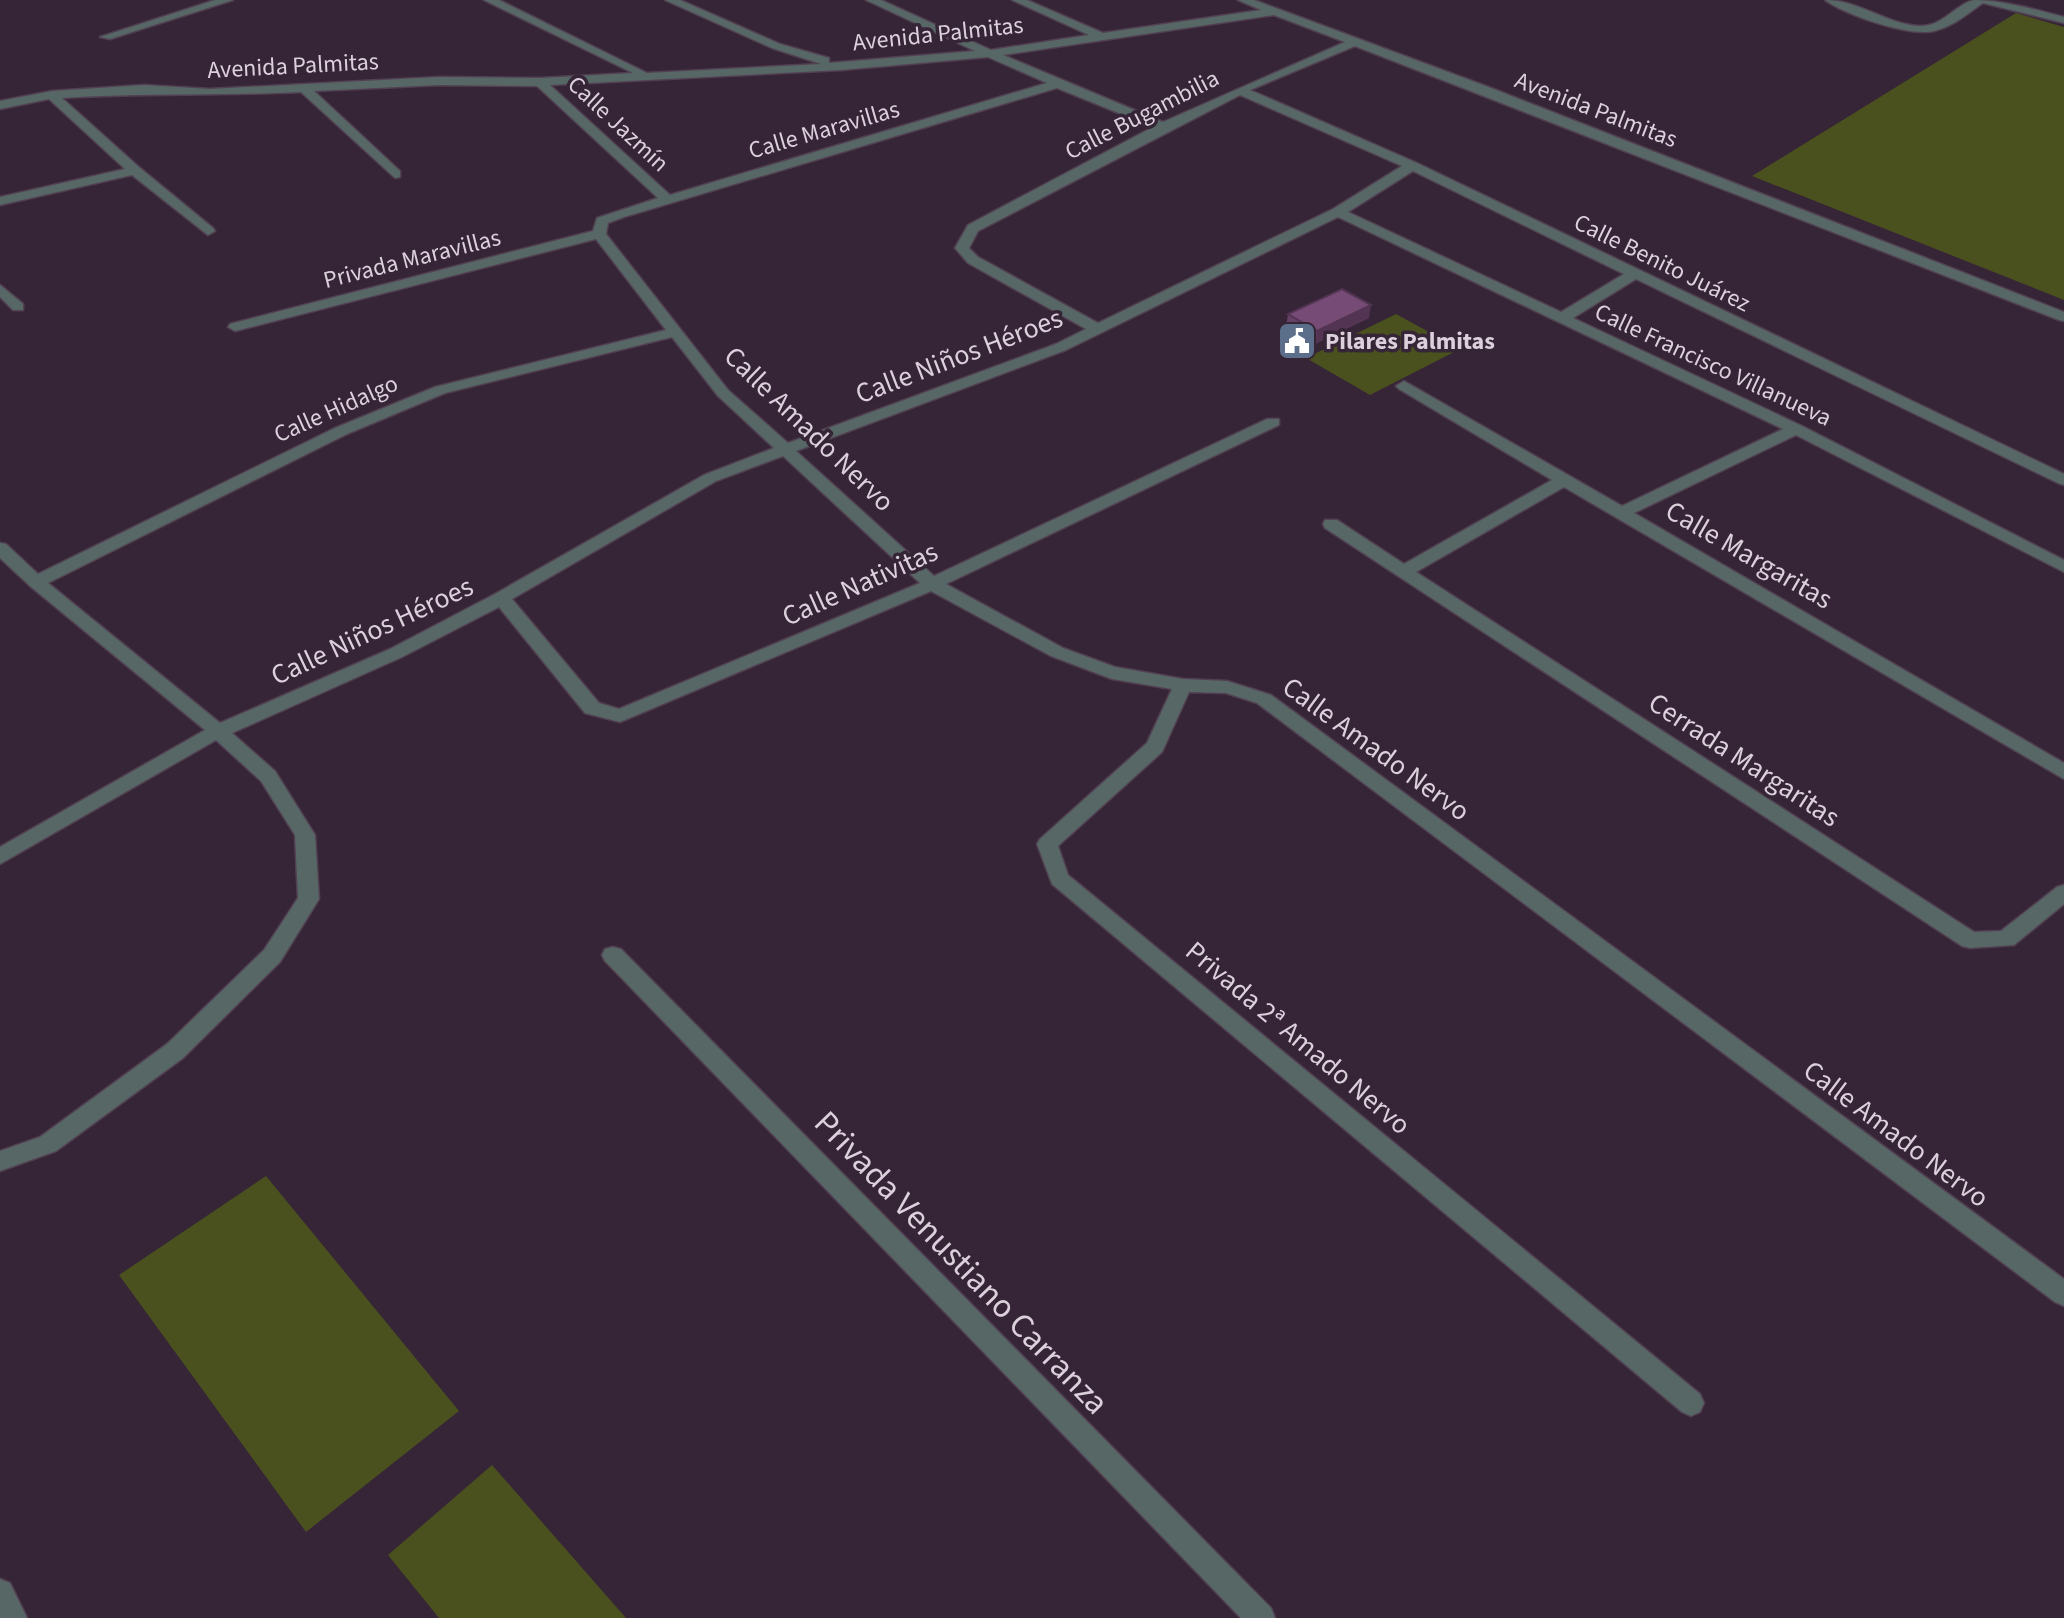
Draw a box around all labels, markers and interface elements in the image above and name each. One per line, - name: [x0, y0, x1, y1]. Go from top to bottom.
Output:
- street label: Avenida Palmitas: [851, 8, 1025, 60]
- street label: Avenida Palmitas: [206, 44, 380, 88]
- street label: Calle Bugambilia: [1059, 61, 1225, 169]
- street label: Avenida Palmitas: [1510, 63, 1682, 157]
- street label: Calle Jazmín: [559, 68, 677, 180]
- street label: Calle Maravillas: [744, 92, 904, 168]
- street label: Calle Benito Juárez: [1568, 205, 1756, 321]
- street label: Privada Maravillas: [320, 220, 504, 298]
- street label: Calle Francisco Villanueva: [1589, 295, 1837, 435]
- street label: Calle Niños Héroes: [850, 298, 1068, 414]
- public building icon: Pilares Palmitas: [1276, 320, 1318, 362]
- place label: Pilares Palmitas: [1325, 324, 1495, 359]
- street label: Calle Amado Nervo: [715, 337, 903, 521]
- street label: Calle Hidalgo: [268, 366, 404, 452]
- street label: Calle Margaritas: [1658, 491, 1840, 619]
- street label: Calle Nativitas: [776, 532, 944, 636]
- street label: Calle Niños Héroes: [264, 567, 480, 695]
- street label: Calle Amado Nervo: [1274, 667, 1478, 831]
- street label: Cerrada Margaritas: [1640, 683, 1848, 837]
- street label: Privada 2ª Amado Nervo: [1177, 932, 1419, 1144]
- street label: Calle Amado Nervo: [1795, 1051, 1997, 1217]
- street label: Privada Venustiano Carranza: [802, 1100, 1120, 1426]

